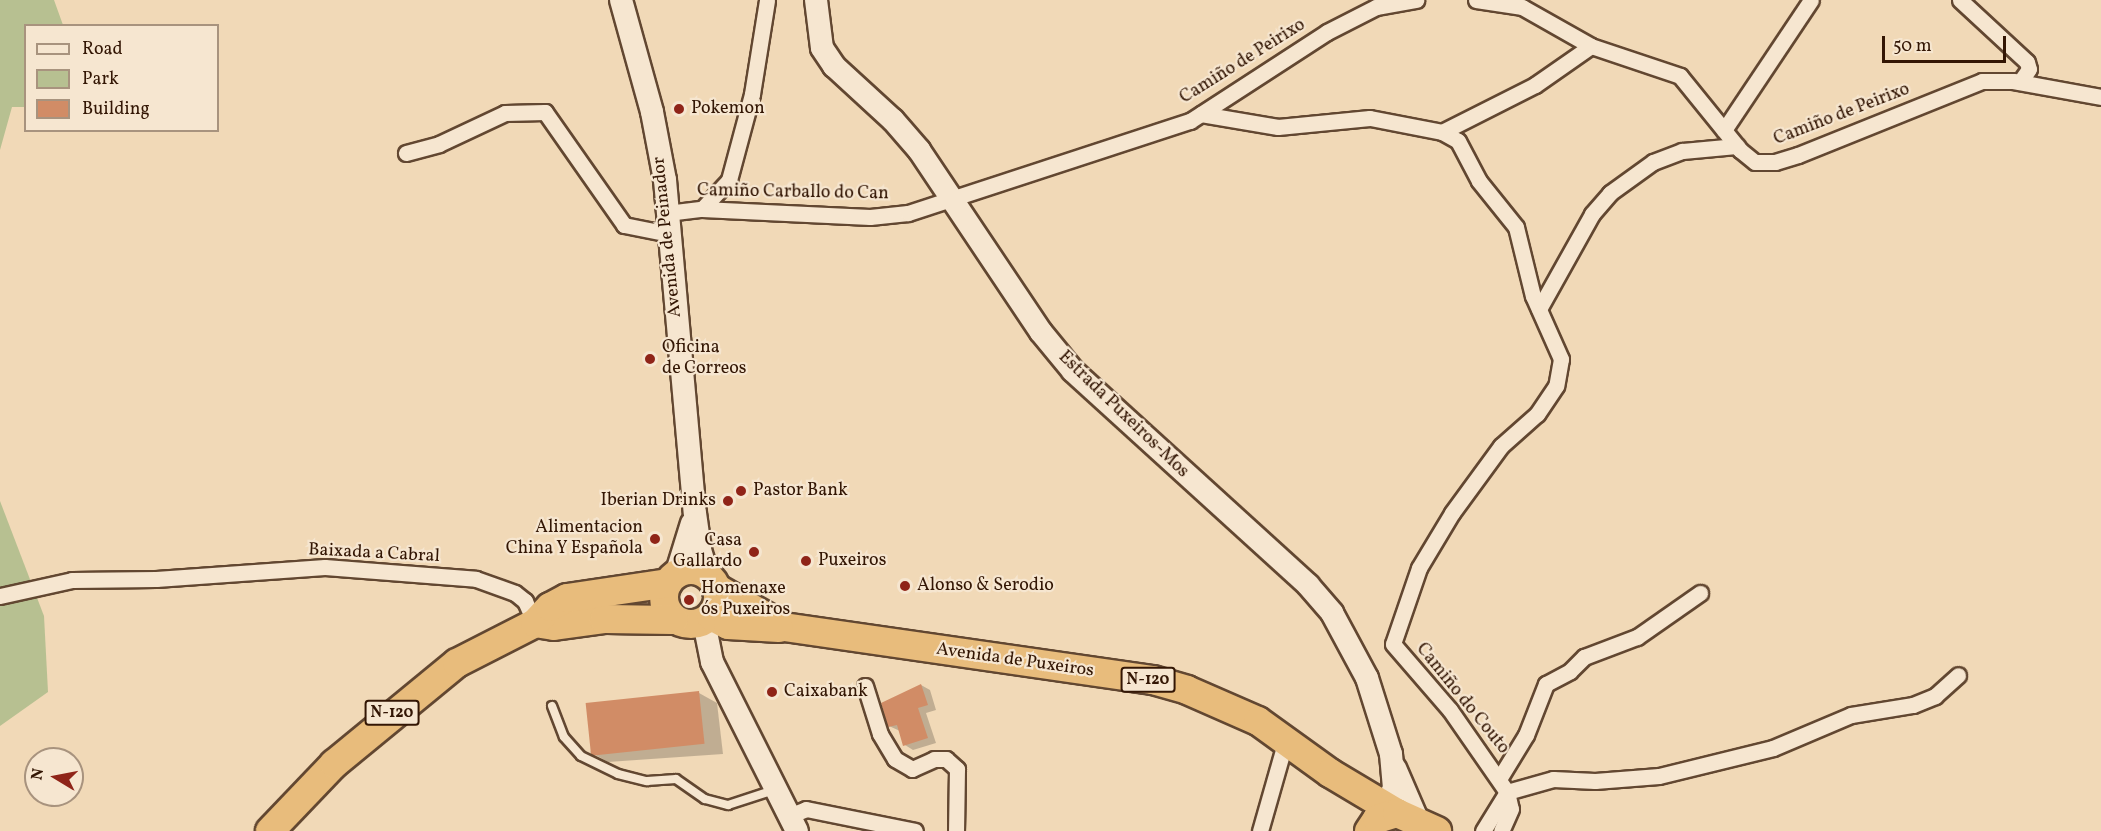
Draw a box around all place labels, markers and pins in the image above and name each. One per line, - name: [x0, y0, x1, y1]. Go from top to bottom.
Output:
- place label: Pokemon: [691, 98, 765, 120]
- marker: Pokemon: [672, 102, 686, 116]
- place label: Oficina de Correos: [662, 338, 747, 380]
- marker: Oficina de Correos: [643, 352, 657, 366]
- place label: Pastor Bank: [753, 480, 848, 502]
- marker: Pastor Bank: [734, 484, 748, 498]
- place label: Iberian Drinks: [601, 490, 716, 512]
- marker: Iberian Drinks: [721, 494, 735, 508]
- place label: Alimentacion China Y Española: [505, 518, 643, 560]
- place label: Casa Gallardo: [673, 531, 742, 574]
- marker: Alimentacion China Y Española: [648, 532, 662, 546]
- marker: Casa Gallardo: [747, 545, 761, 559]
- place label: Puxeiros: [818, 550, 886, 572]
- marker: Puxeiros: [799, 554, 813, 568]
- place label: Alonso & Serodio: [917, 575, 1054, 597]
- place label: Homenaxe ós Puxeiros: [701, 579, 790, 622]
- marker: Alonso & Serodio: [898, 579, 912, 593]
- marker: Homenaxe ós Puxeiros: [682, 593, 696, 607]
- place label: Caixabank: [784, 681, 868, 703]
- marker: Caixabank: [765, 685, 779, 699]

